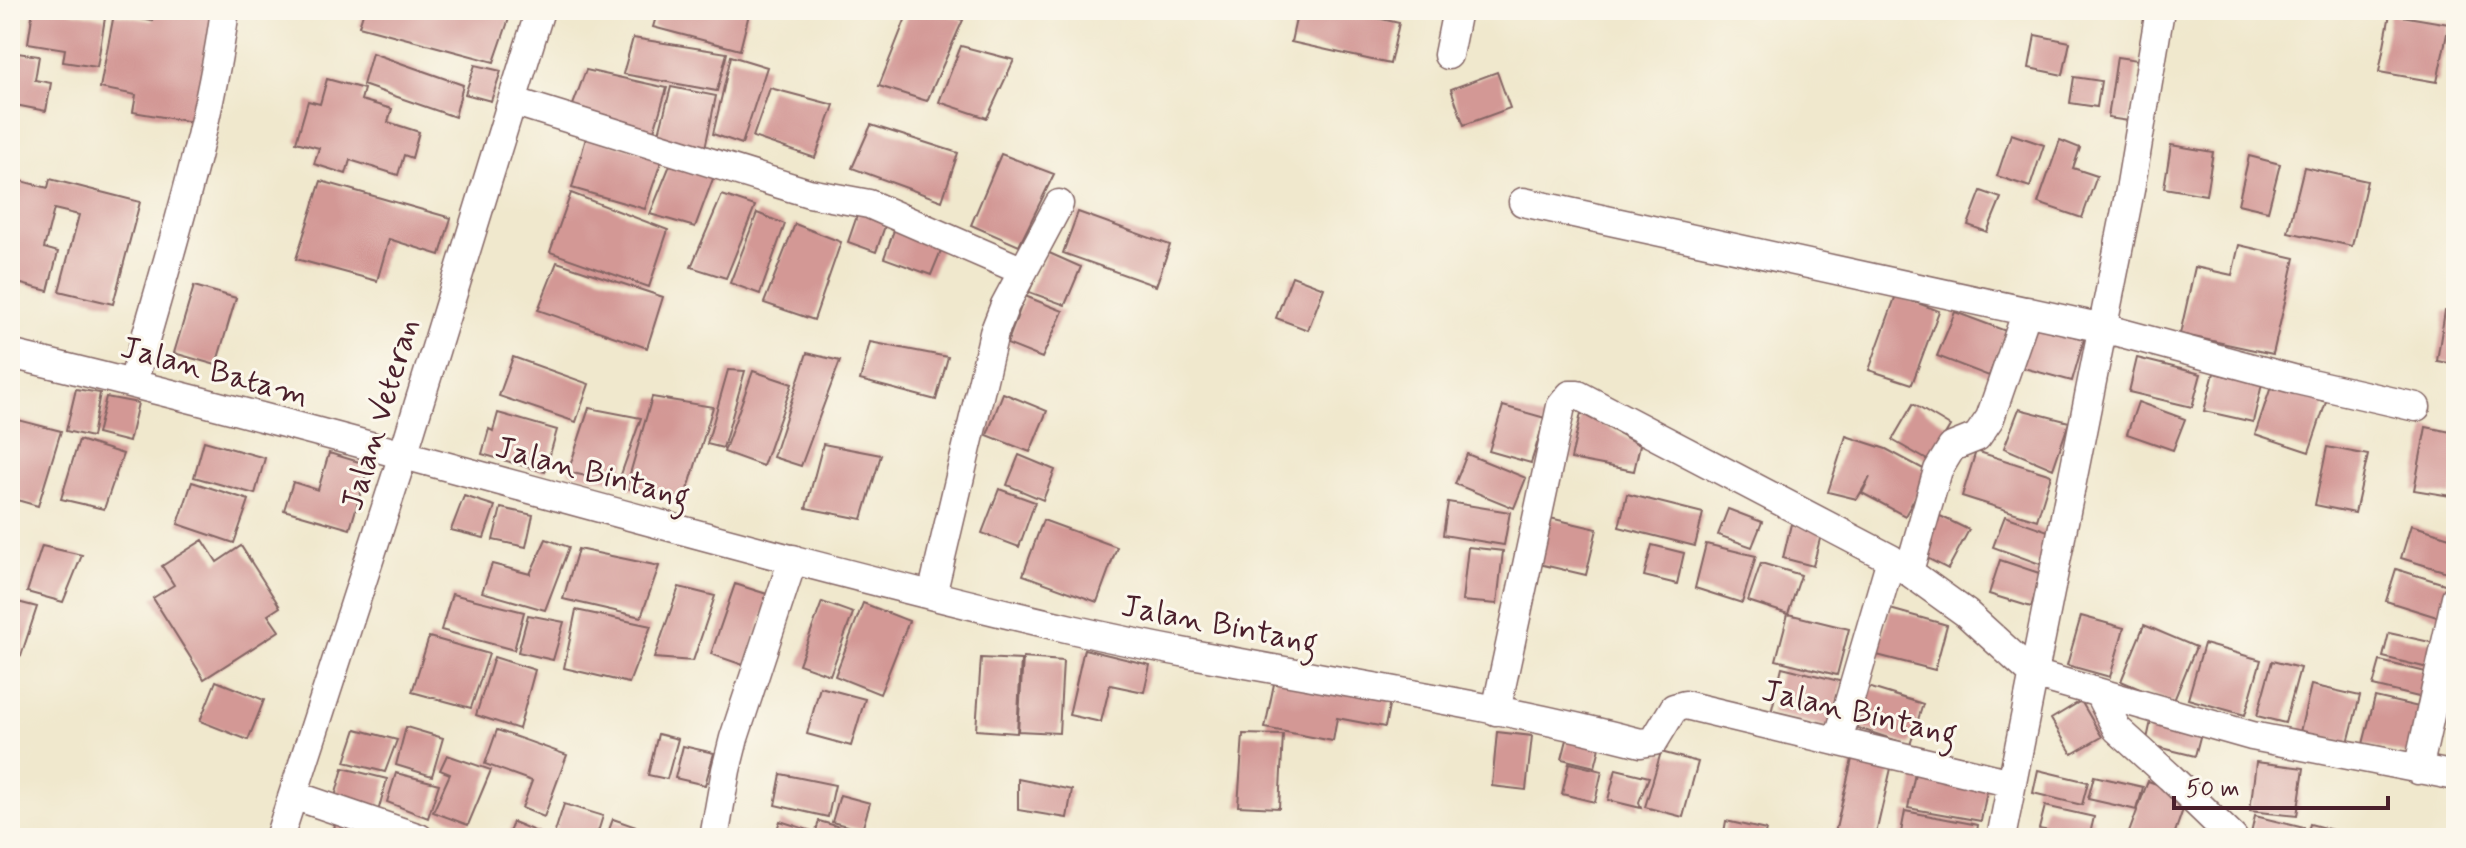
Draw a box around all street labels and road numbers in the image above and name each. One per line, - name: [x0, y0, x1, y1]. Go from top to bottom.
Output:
- street label: Jalan Veteran: [332, 314, 430, 516]
- street label: Jalan Batam: [116, 327, 313, 417]
- street label: Jalan Bintang: [490, 427, 694, 522]
- street label: Jalan Bintang: [1117, 585, 1321, 668]
- street label: Jalan Bintang: [1757, 670, 1961, 759]

